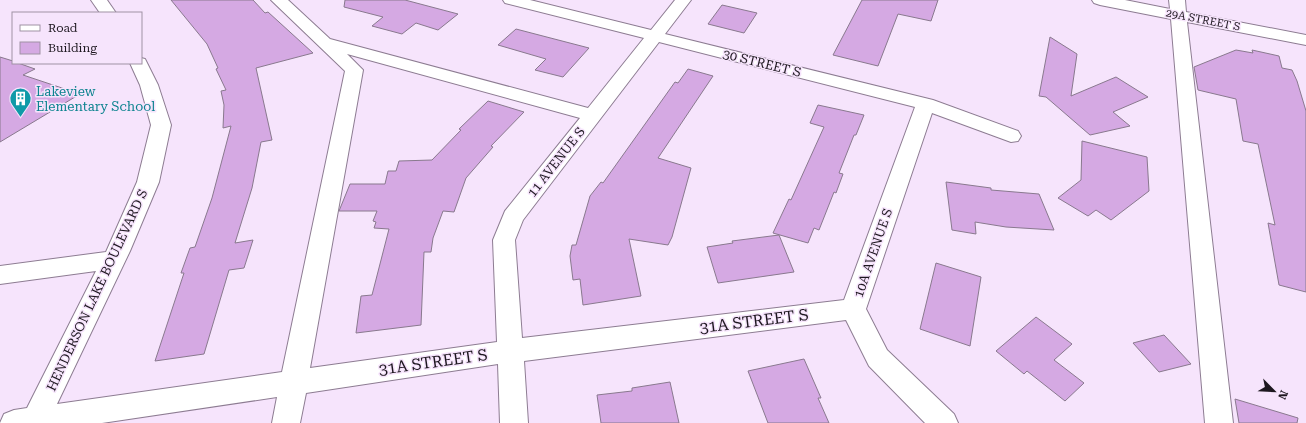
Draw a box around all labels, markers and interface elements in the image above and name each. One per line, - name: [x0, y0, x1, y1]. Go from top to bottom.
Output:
- street label: 29A STREET S: [1165, 6, 1241, 34]
- legend: [12, 12, 142, 64]
- text: Road: [48, 21, 78, 35]
- text: Building: [48, 41, 97, 55]
- street label: 30 STREET S: [721, 46, 803, 80]
- place label: Lakeview Elementary School: [36, 84, 155, 114]
- building icon: Lakeview Elementary School: [7, 85, 33, 118]
- street label: 11 AVENUE S: [524, 124, 588, 200]
- street label: HENDERSON LAKE BOULEVARD S: [44, 187, 150, 393]
- street label: 10A AVENUE S: [851, 206, 895, 300]
- street label: 31A STREET S: [698, 305, 810, 337]
- street label: 31A STREET S: [377, 345, 489, 379]
- north arrow: [1254, 371, 1294, 411]
- text: N: [1275, 388, 1290, 402]

